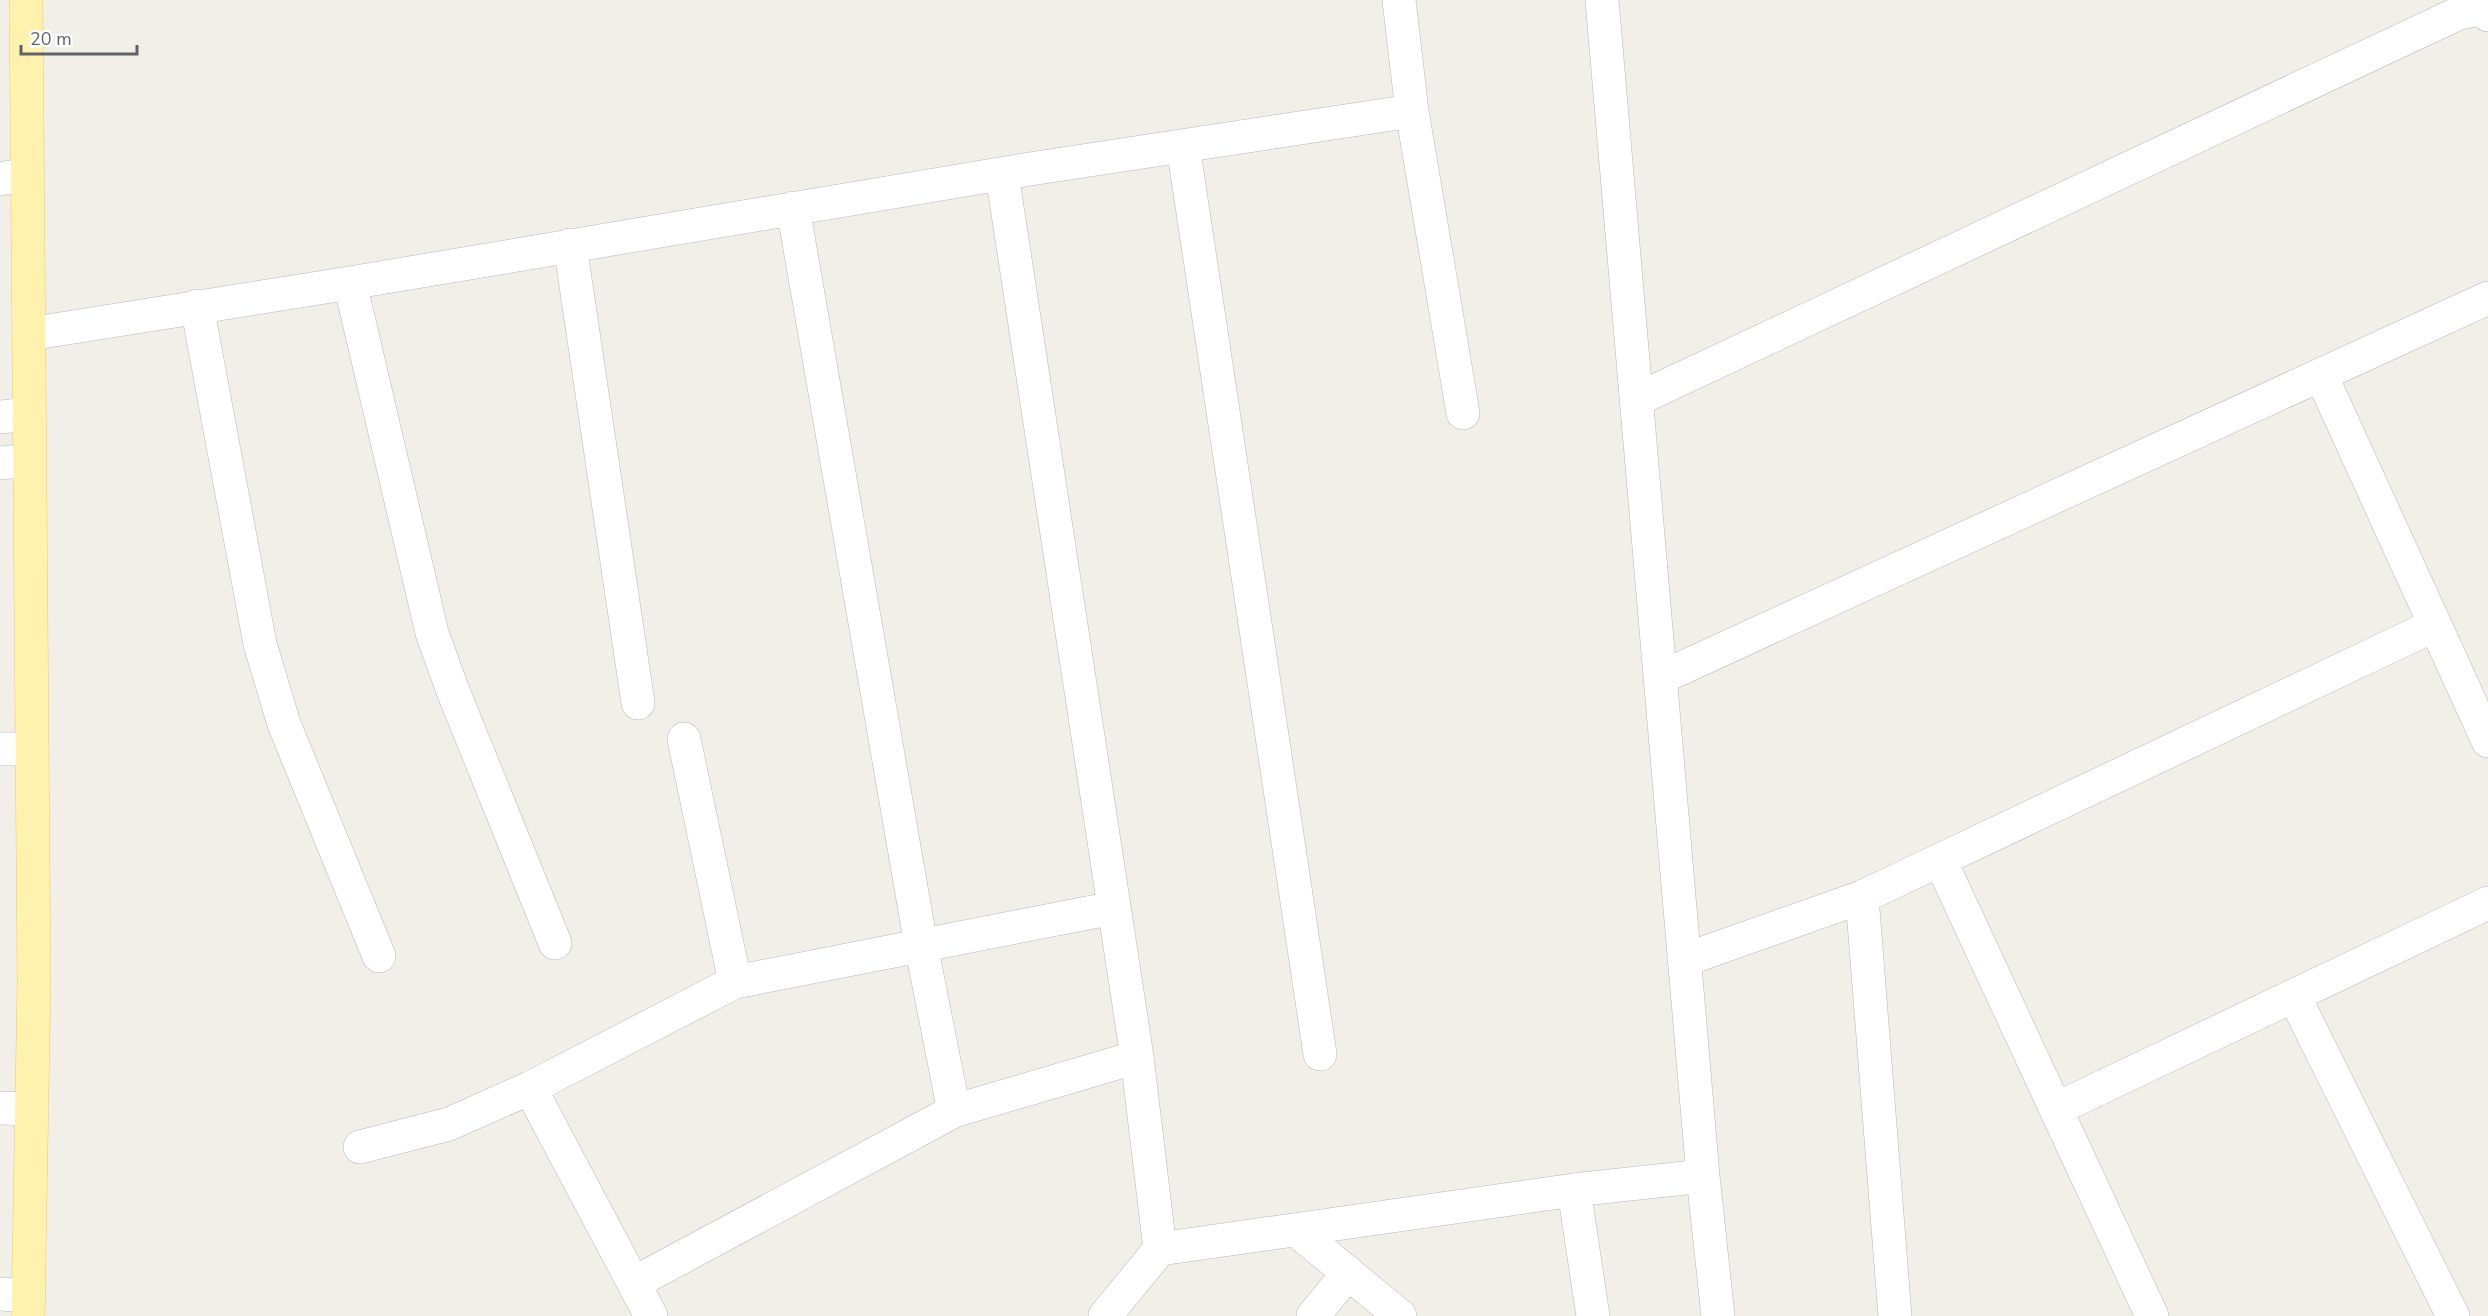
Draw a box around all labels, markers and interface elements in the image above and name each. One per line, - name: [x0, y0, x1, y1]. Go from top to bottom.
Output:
- scale bar: [21, 18, 136, 56]
- text: 20 m: [30, 27, 72, 51]

